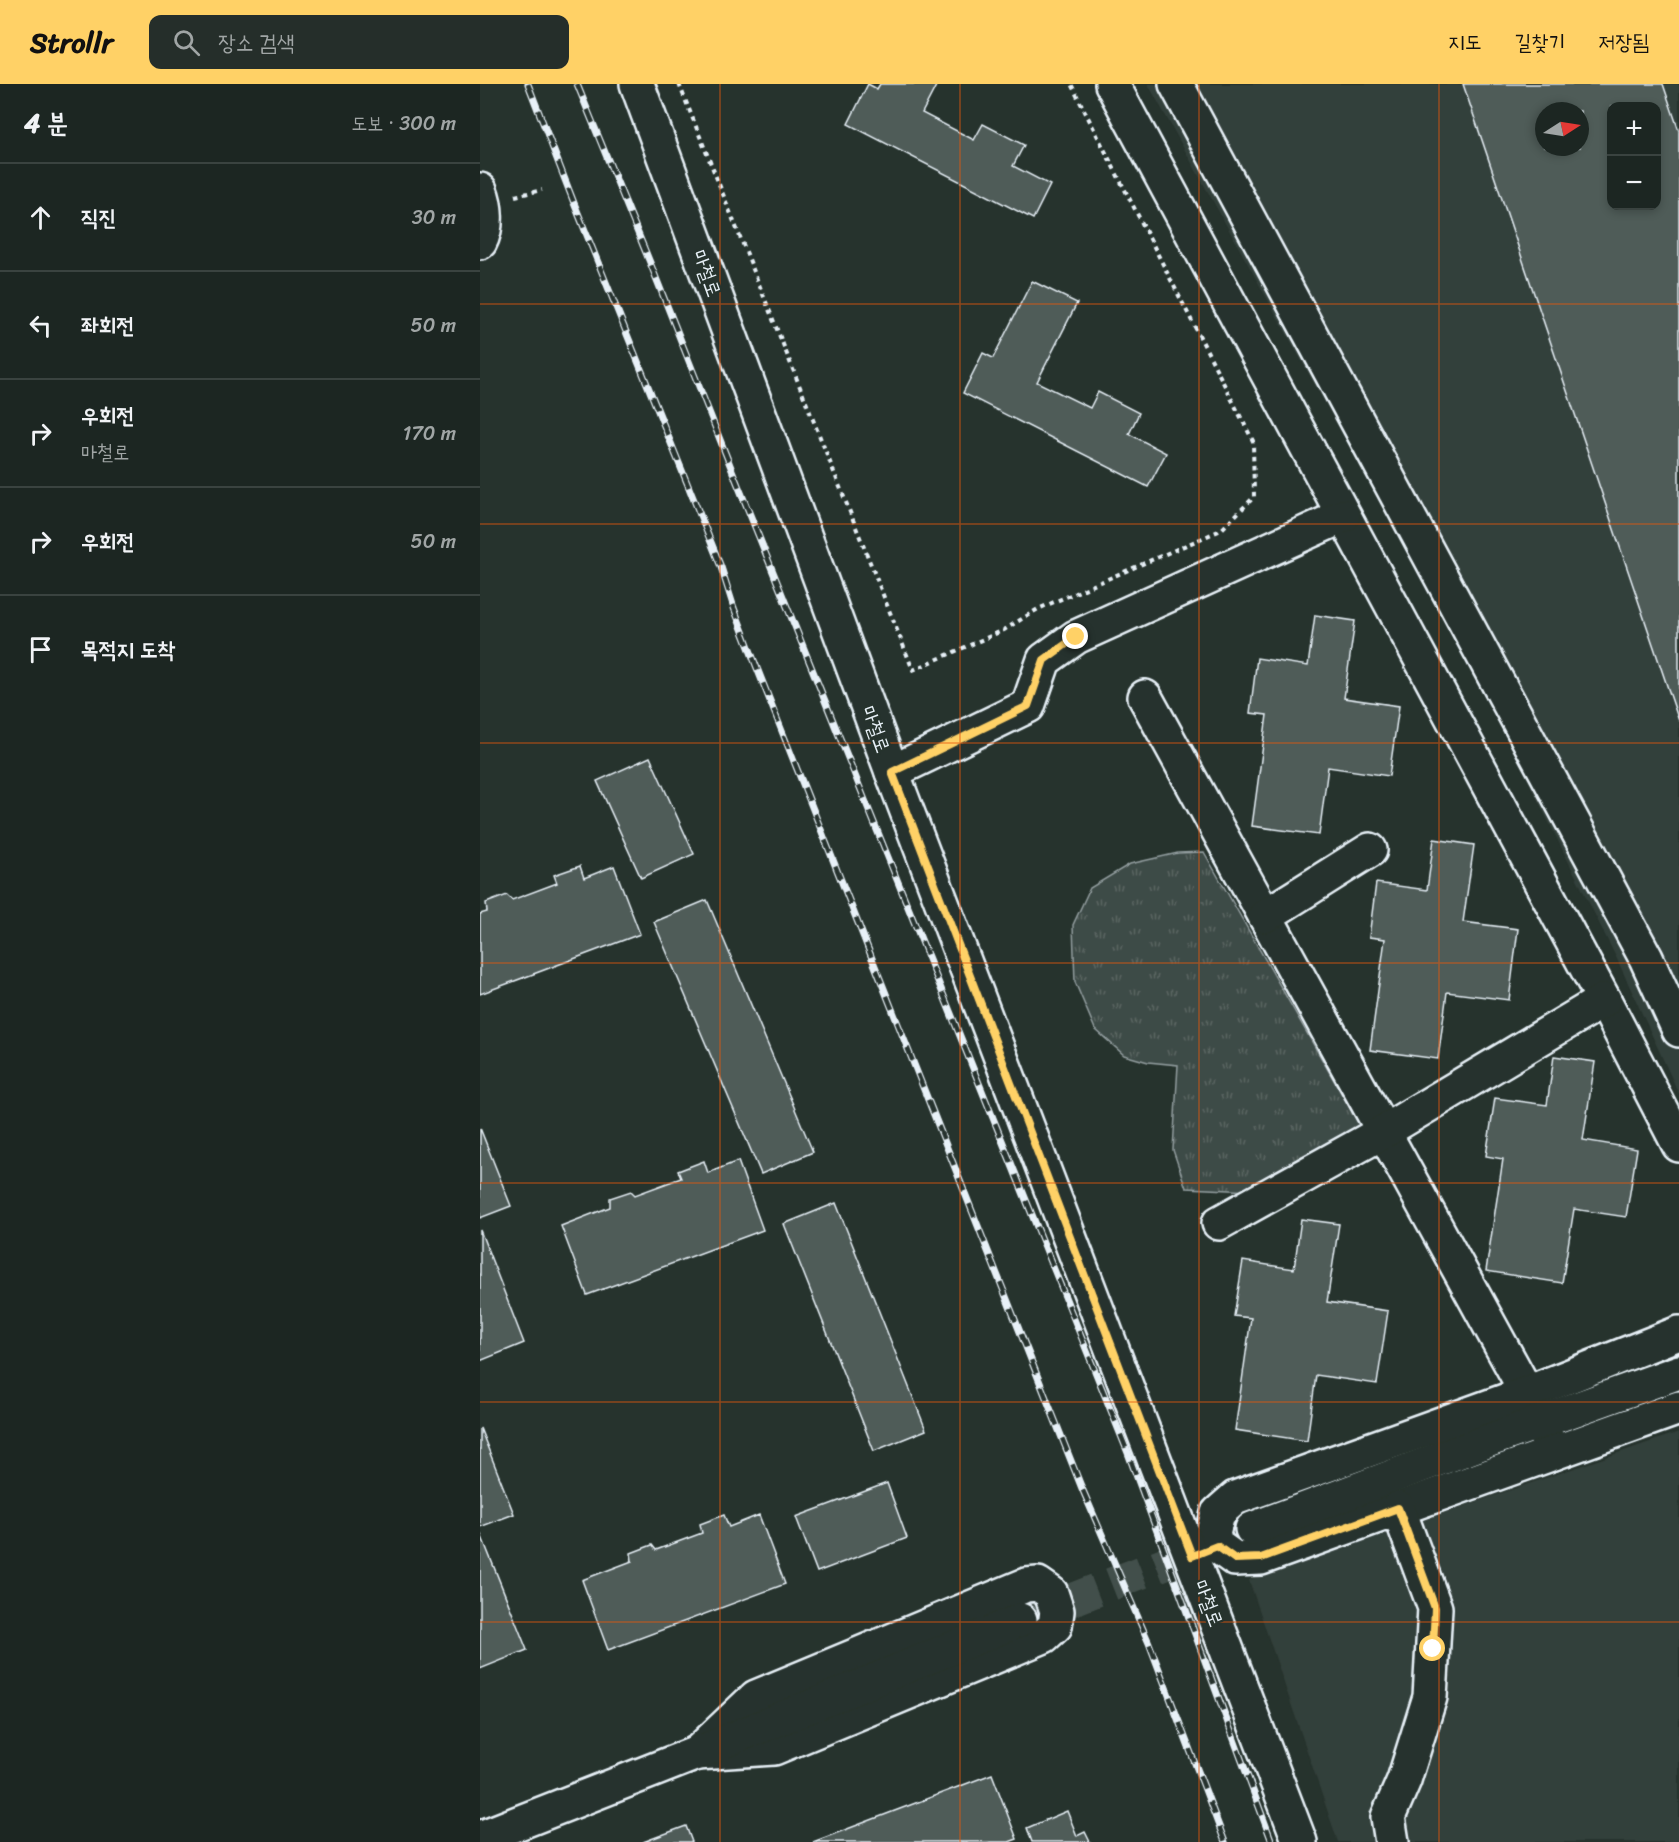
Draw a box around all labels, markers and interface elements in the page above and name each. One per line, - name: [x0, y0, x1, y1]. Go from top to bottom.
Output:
- search box: [149, 15, 569, 69]
- text: Strollr: [30, 18, 113, 67]
- text: 장소 검색: [218, 23, 295, 62]
- text: 지도: [1448, 23, 1482, 61]
- text: 길찾기: [1515, 23, 1565, 61]
- text: 저장됨: [1598, 23, 1649, 61]
- icon: search: [170, 26, 203, 59]
- text: 4 분: [24, 100, 68, 146]
- north arrow: [1535, 102, 1589, 156]
- map controls: [1607, 102, 1661, 210]
- button: +: [1607, 102, 1661, 156]
- text: 도보 · 300 m: [351, 106, 456, 141]
- button: −: [1607, 156, 1661, 210]
- text: 직진: [81, 198, 116, 237]
- text: 30 m: [412, 200, 456, 235]
- icon: ahead: [24, 201, 57, 234]
- street label: 마철로: [682, 245, 731, 302]
- text: 좌회전: [81, 306, 134, 345]
- text: 50 m: [411, 308, 456, 343]
- icon: left: [24, 309, 57, 342]
- text: 우회전: [81, 396, 134, 435]
- text: 170 m: [403, 416, 456, 451]
- icon: right: [24, 417, 57, 450]
- text: 마철로: [81, 435, 129, 470]
- text: 우회전: [81, 522, 134, 561]
- text: 50 m: [411, 524, 456, 559]
- icon: right: [24, 525, 57, 558]
- route end: [1062, 623, 1088, 649]
- text: 목적지 도착: [81, 630, 175, 669]
- icon: arrive: [24, 633, 57, 666]
- street label: 마철로: [851, 701, 900, 758]
- street label: 마철로: [1184, 1574, 1234, 1632]
- route start: [1419, 1635, 1445, 1661]

